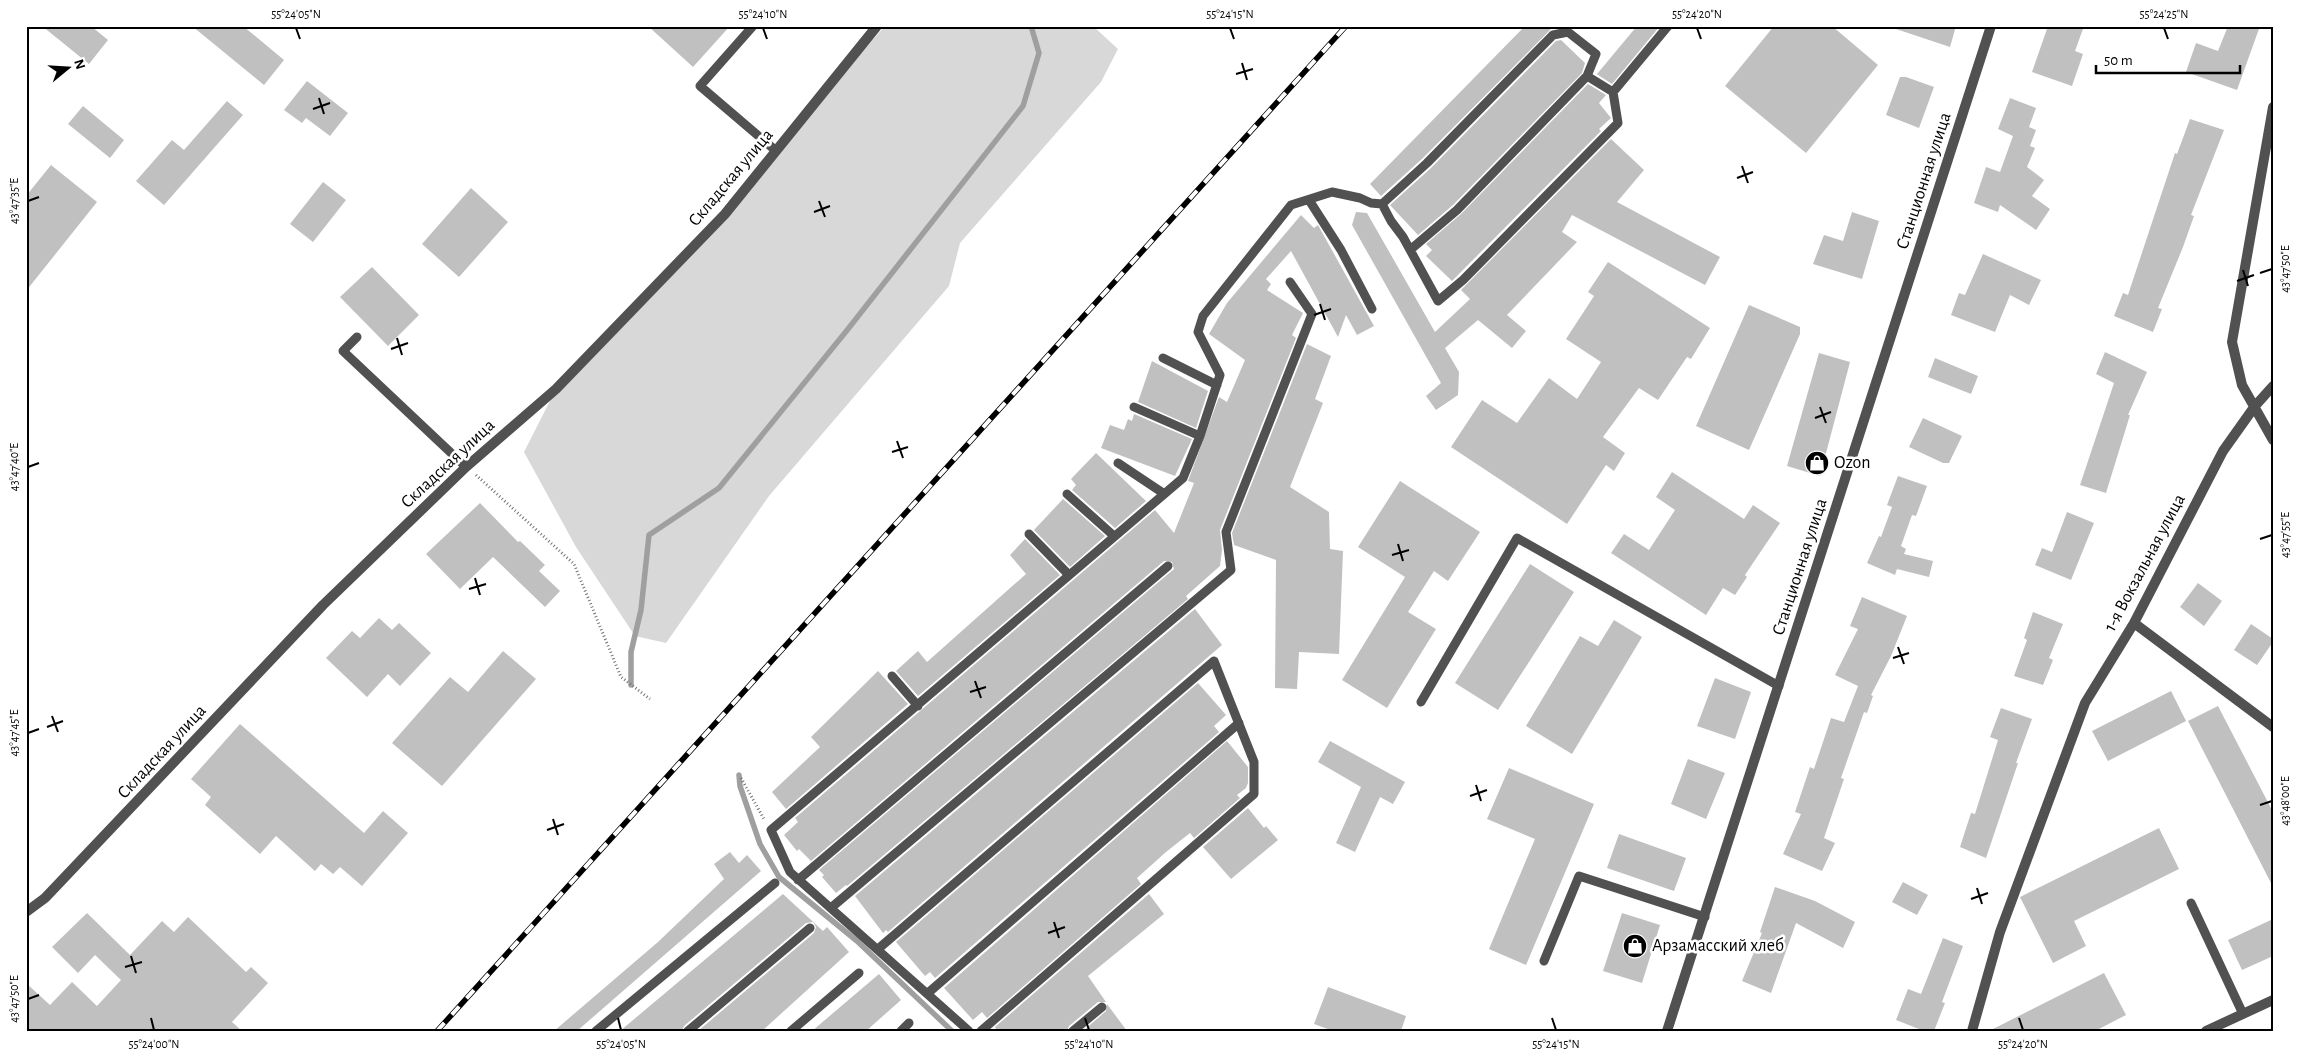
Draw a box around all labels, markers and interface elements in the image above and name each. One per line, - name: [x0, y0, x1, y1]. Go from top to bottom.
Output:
- text: 55°24'05"N: [271, 8, 321, 20]
- text: 55°24'10"N: [739, 8, 787, 20]
- text: 55°24'15"N: [1206, 8, 1254, 20]
- text: 55°24'20"N: [1672, 8, 1722, 20]
- text: 55°24'25"N: [2140, 8, 2188, 20]
- north arrow: [42, 42, 92, 92]
- scale bar: [2096, 42, 2240, 74]
- text: 50 m: [2104, 53, 2133, 68]
- text: N: [71, 57, 88, 71]
- street label: Станционная улица: [1893, 110, 1955, 252]
- street label: Складская улица: [685, 126, 777, 230]
- text: 43°47'35"E: [8, 178, 20, 224]
- text: 43°47'50"E: [2279, 245, 2291, 293]
- street label: Складская улица: [398, 416, 498, 512]
- text: 43°47'40"E: [8, 443, 20, 491]
- shop icon: Ozon: [1804, 450, 1830, 476]
- place label: Ozon: [1834, 454, 1871, 472]
- street label: 1-я Вокзальная улица: [2101, 491, 2189, 635]
- street label: Станционная улица: [1769, 496, 1831, 638]
- text: 43°47'55"E: [2279, 512, 2291, 558]
- street label: Складская улица: [114, 702, 210, 802]
- text: 43°47'45"E: [8, 709, 20, 756]
- text: 43°48'00"E: [2279, 776, 2291, 826]
- shop icon: Арзамасский хлеб: [1622, 933, 1648, 959]
- place label: Арзамасский хлеб: [1652, 936, 1784, 955]
- text: 43°47'50"E: [8, 975, 20, 1023]
- text: 55°24'00"N: [128, 1038, 180, 1050]
- text: 55°24'05"N: [596, 1038, 646, 1050]
- text: 55°24'10"N: [1065, 1038, 1113, 1050]
- text: 55°24'15"N: [1532, 1038, 1580, 1050]
- text: 55°24'20"N: [1998, 1038, 2048, 1050]

